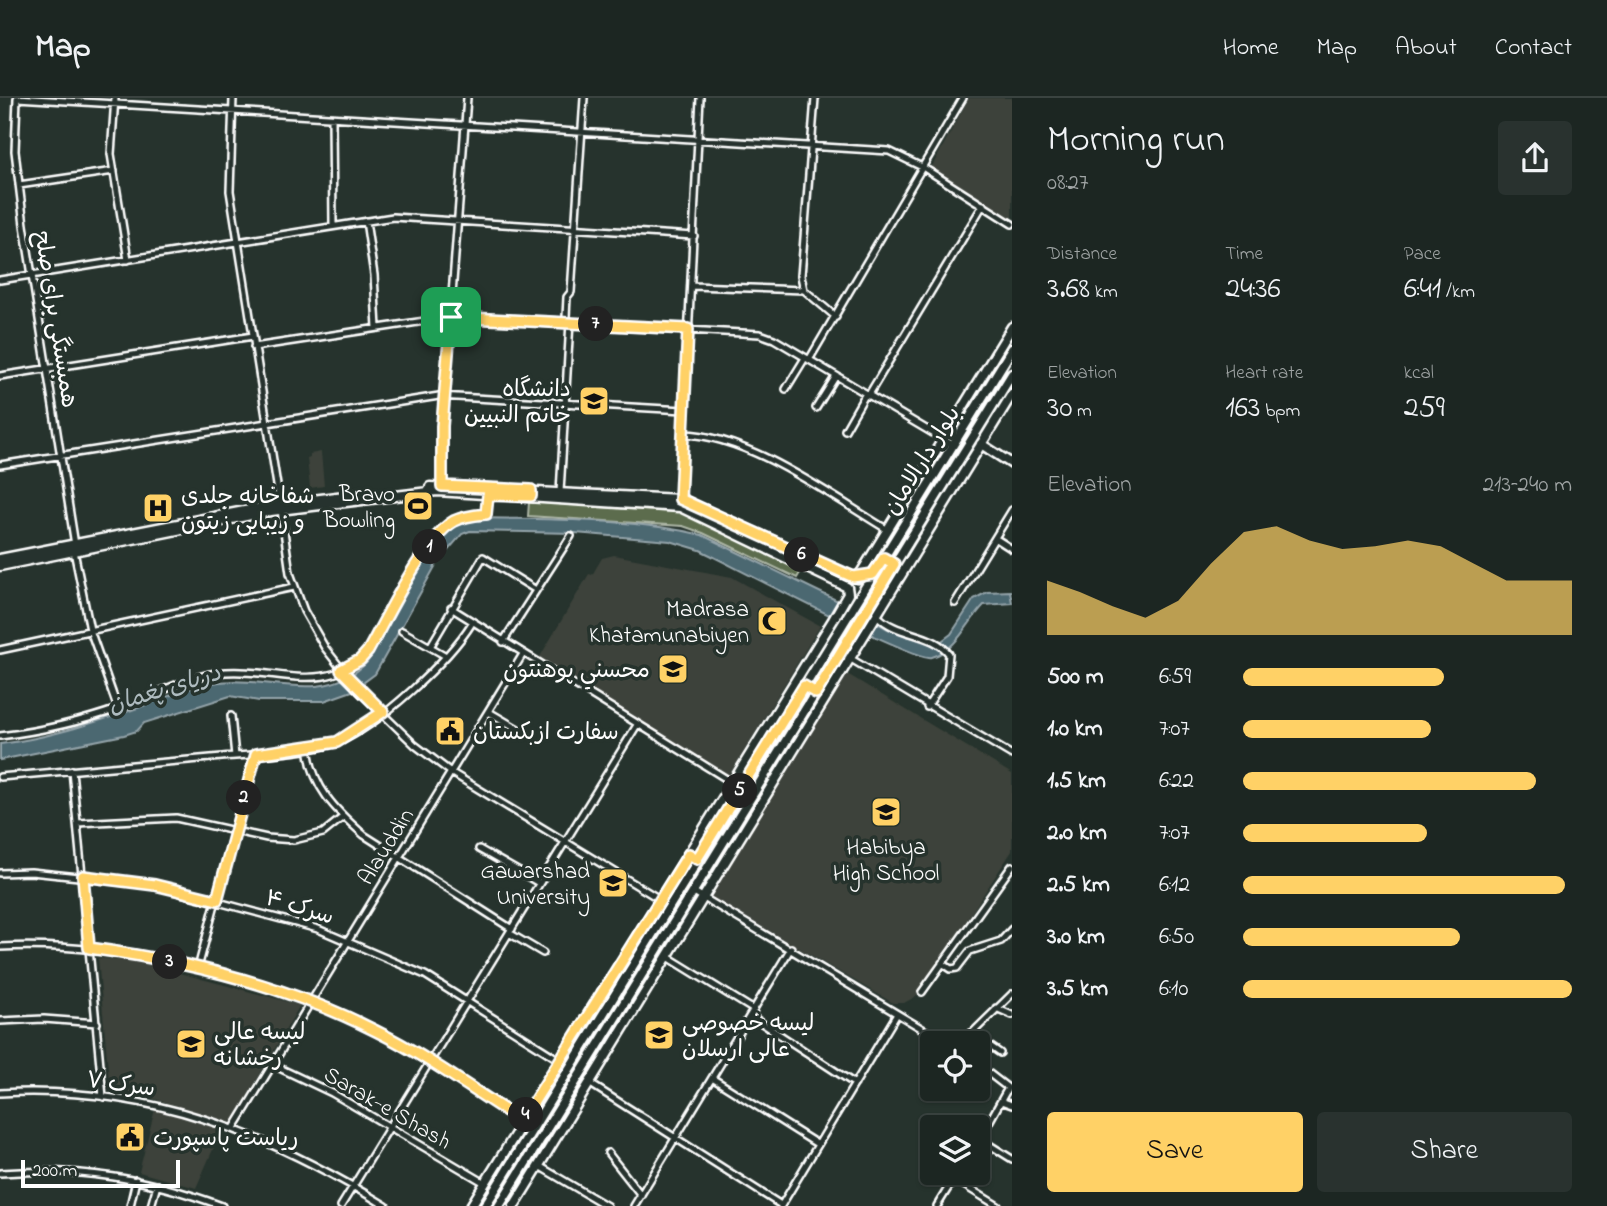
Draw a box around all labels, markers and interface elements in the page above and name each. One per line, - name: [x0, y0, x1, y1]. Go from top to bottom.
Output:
- text: Map: [35, 24, 91, 72]
- text: Home: [1223, 31, 1279, 66]
- text: Map: [1317, 31, 1357, 66]
- text: About: [1395, 31, 1457, 66]
- text: Contact: [1495, 31, 1572, 66]
- text: Morning run: [1047, 113, 1225, 169]
- button: share: [1498, 121, 1572, 195]
- text: 08:27: [1047, 167, 1088, 200]
- street label: همبستگی برای صلح: [24, 229, 85, 410]
- text: Distance: [1047, 241, 1117, 268]
- text: Time: [1225, 241, 1263, 268]
- text: Pace: [1404, 241, 1441, 268]
- text: 3.68: [1047, 268, 1090, 312]
- text: 24:36: [1225, 268, 1281, 312]
- text: 6:41: [1404, 268, 1441, 312]
- text: km: [1090, 279, 1118, 306]
- text: /km: [1441, 279, 1475, 306]
- pin: [421, 287, 481, 347]
- icon: arrive: [432, 298, 470, 336]
- pin: 7: [578, 306, 614, 342]
- text: 7: [592, 310, 599, 337]
- text: Elevation: [1047, 360, 1117, 387]
- text: Heart rate: [1225, 360, 1303, 387]
- text: kcal: [1404, 360, 1434, 387]
- place label: دانشگاه خاتم النبیین: [464, 374, 571, 433]
- school or university icon: دانشگاه خاتم النبیین: [577, 384, 611, 418]
- text: 30: [1047, 387, 1072, 431]
- text: 163: [1225, 387, 1260, 431]
- text: 259: [1404, 387, 1445, 431]
- text: m: [1072, 398, 1092, 425]
- text: bpm: [1260, 398, 1300, 425]
- street label: بلوار دارالامان: [876, 400, 970, 522]
- text: Elevation: [1047, 469, 1132, 502]
- text: 213–240 m: [1483, 469, 1572, 502]
- place label: Bravo Bowling: [322, 479, 395, 539]
- place label: شفاخانه جلدی و زیبایی زیتون: [181, 481, 315, 540]
- sports icon: Bravo Bowling: [401, 489, 435, 523]
- hospital icon: شفاخانه جلدی و زیبایی زیتون: [141, 491, 175, 525]
- pin: 1: [412, 530, 448, 564]
- text: 1: [426, 533, 433, 560]
- pin: 6: [784, 538, 820, 573]
- text: 6: [797, 541, 806, 568]
- place label: Madrasa Khatamunabiyen: [589, 594, 749, 655]
- mosque icon: Madrasa Khatamunabiyen: [755, 604, 789, 638]
- school or university icon: محسني پوهنتون: [656, 652, 690, 686]
- place label: محسني پوهنتون: [503, 655, 650, 690]
- water label: دریای پغمان: [104, 657, 226, 724]
- text: 500 m: [1047, 661, 1104, 694]
- text: 6:59: [1159, 661, 1191, 694]
- text: 1.0 km: [1047, 713, 1103, 746]
- text: 7:07: [1159, 713, 1190, 746]
- public building icon: سفارت ازبکستان: [433, 714, 467, 748]
- place label: سفارت ازبکستان: [473, 717, 619, 750]
- text: 1.5 km: [1047, 765, 1106, 798]
- text: 6:22: [1159, 765, 1194, 798]
- pin: 5: [722, 774, 758, 808]
- text: 5: [734, 777, 745, 804]
- pin: 2: [226, 780, 262, 816]
- text: 2: [239, 784, 248, 811]
- school or university icon: Habibya High School: [869, 795, 903, 829]
- street label: Alauddin: [351, 803, 424, 892]
- text: 2.0 km: [1047, 817, 1107, 850]
- text: 7:07: [1159, 817, 1190, 850]
- place label: Habibya High School: [833, 832, 939, 892]
- place label: Gawarshad University: [481, 856, 590, 917]
- school or university icon: Gawarshad University: [596, 866, 630, 900]
- text: 2.5 km: [1047, 869, 1110, 902]
- text: 6:12: [1159, 869, 1190, 902]
- street label: سرک ۴: [261, 882, 338, 934]
- text: 3.0 km: [1047, 921, 1105, 954]
- text: 6:50: [1159, 921, 1194, 954]
- pin: 3: [152, 944, 188, 980]
- text: 3: [166, 948, 173, 975]
- text: 3.5 km: [1047, 973, 1108, 1006]
- text: 6:10: [1159, 973, 1188, 1006]
- place label: لیسه خصوصی عالی ارسلان: [682, 1008, 814, 1067]
- place label: لیسه عالی رخشانه: [214, 1017, 306, 1076]
- school or university icon: لیسه خصوصی عالی ارسلان: [642, 1018, 676, 1052]
- school or university icon: لیسه عالی رخشانه: [174, 1027, 208, 1061]
- map controls: [920, 1031, 990, 1185]
- button: locate: [920, 1031, 990, 1101]
- street label: Sarak-e Shash: [317, 1059, 457, 1159]
- street label: سرک ۷: [84, 1064, 157, 1107]
- pin: 4: [508, 1098, 544, 1132]
- text: 4: [522, 1101, 529, 1128]
- button: Save: [1047, 1112, 1303, 1192]
- button: Share: [1317, 1112, 1572, 1192]
- button: layers: [920, 1115, 990, 1185]
- public building icon: ریاست پاسپورت: [113, 1120, 147, 1154]
- place label: ریاست پاسپورت: [153, 1123, 299, 1156]
- scale bar: [21, 1157, 180, 1189]
- text: 200 m: [32, 1158, 77, 1185]

